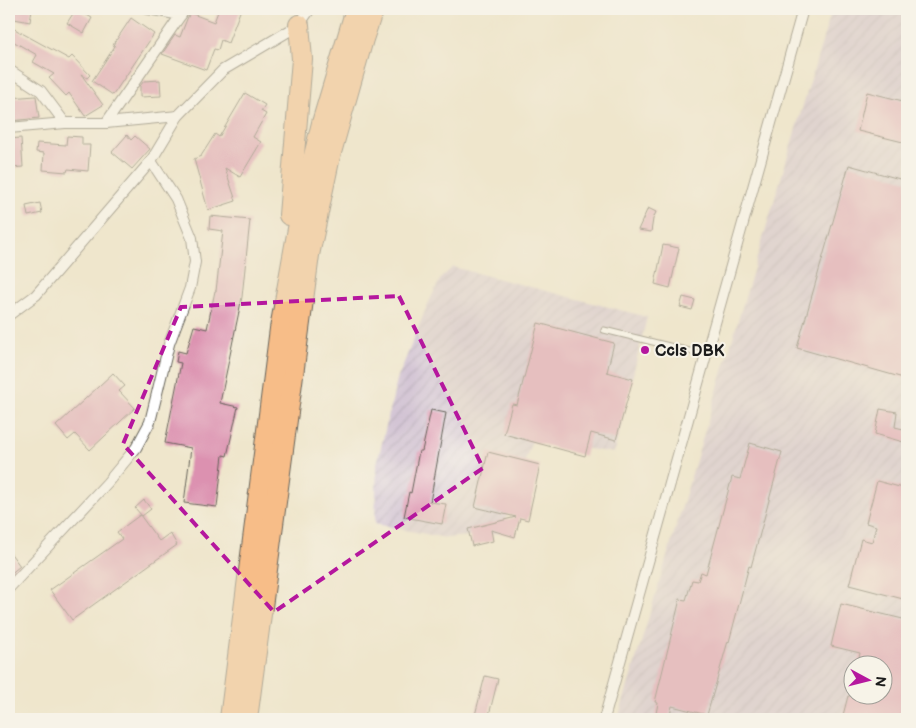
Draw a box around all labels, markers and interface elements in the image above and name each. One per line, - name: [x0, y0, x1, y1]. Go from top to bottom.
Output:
- place label: Ccls DBK: [655, 342, 725, 361]
- marker: Ccls DBK: [639, 344, 651, 356]
- north arrow: [844, 656, 894, 706]
- text: N: [871, 675, 889, 688]

